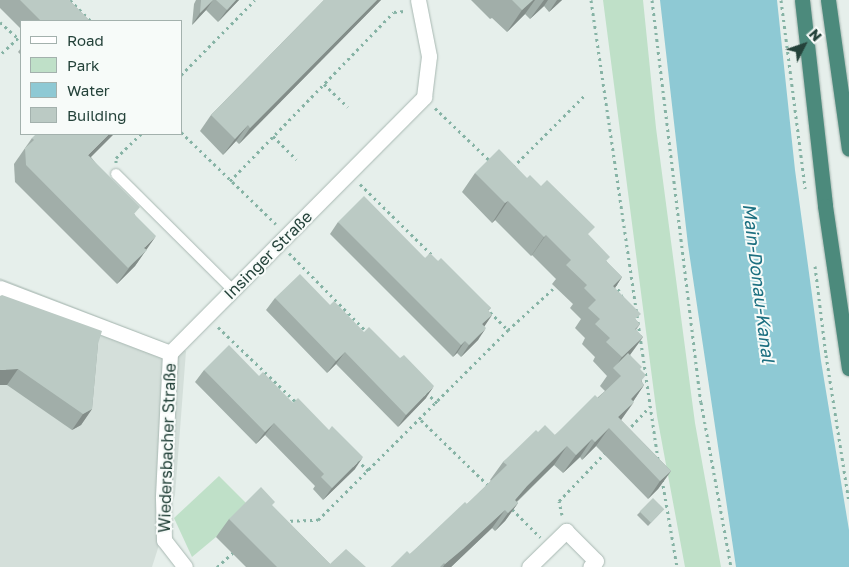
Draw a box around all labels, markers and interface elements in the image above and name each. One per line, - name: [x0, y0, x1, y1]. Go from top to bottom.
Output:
- legend: [20, 20, 182, 135]
- north arrow: [779, 20, 829, 70]
- text: N: [806, 25, 826, 44]
- text: Road: [67, 31, 104, 49]
- text: Park: [67, 56, 99, 74]
- text: Water: [67, 81, 110, 99]
- text: Building: [67, 106, 127, 124]
- water label: Main-Donau-Kanal: [739, 202, 779, 364]
- street label: Insinger Straße: [220, 207, 316, 303]
- street label: Wiedersbacher Straße: [154, 363, 180, 533]

